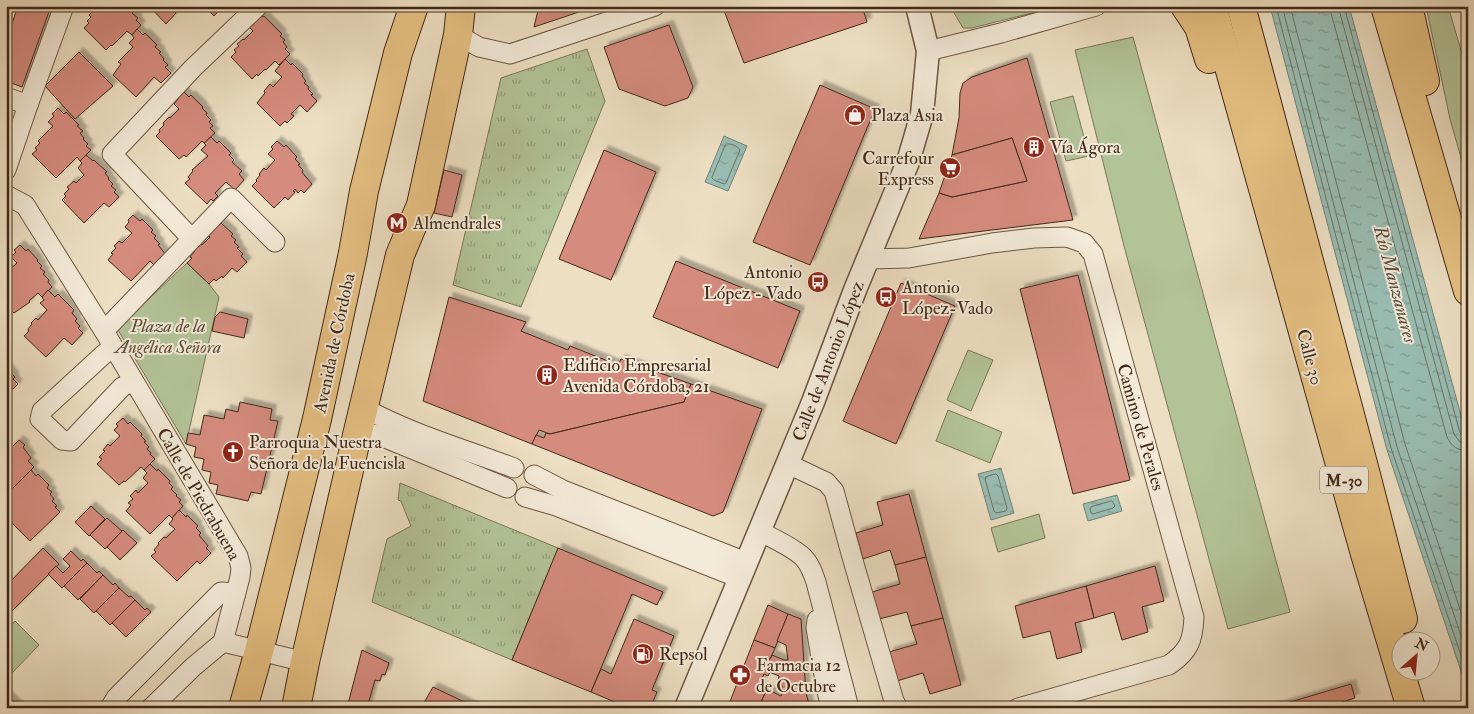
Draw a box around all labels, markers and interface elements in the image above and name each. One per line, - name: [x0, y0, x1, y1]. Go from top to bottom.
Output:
- shop icon: Plaza Asia: [843, 103, 867, 127]
- place label: Plaza Asia: [871, 104, 944, 127]
- building icon: Vía Ágora: [1022, 135, 1046, 159]
- place label: Vía Ágora: [1050, 136, 1121, 159]
- place label: Carrefour Express: [862, 147, 934, 191]
- supermarket icon: Carrefour Express: [938, 156, 962, 180]
- metro station icon: Almendrales: [385, 211, 409, 235]
- place label: Almendrales: [412, 212, 501, 235]
- water label: Río Manzanares: [1368, 222, 1422, 346]
- place label: Antonio López - Vado: [704, 261, 802, 305]
- street label: Avenida de Córdoba: [308, 270, 361, 416]
- bus stop icon: Antonio López - Vado: [806, 270, 830, 294]
- place label: Antonio López-Vado: [901, 276, 993, 320]
- street label: Calle de Antonio López: [787, 278, 870, 445]
- bus stop icon: Antonio López-Vado: [874, 285, 898, 309]
- park label: Plaza de la Angélica Señora: [113, 315, 221, 359]
- street label: Calle 30: [1291, 327, 1328, 388]
- place label: Edificio Empresarial Avenida Córdoba, 21: [562, 354, 711, 398]
- street label: Camino de Perales: [1111, 361, 1170, 493]
- building icon: Edificio Empresarial Avenida Córdoba, 21: [535, 363, 559, 387]
- street label: Calle de Piedrabuena: [151, 424, 246, 565]
- place label: Parroquia Nuestra Señora de la Fuencisla: [249, 431, 406, 475]
- church icon: Parroquia Nuestra Señora de la Fuencisla: [221, 440, 245, 464]
- road number: M-30: [1320, 466, 1368, 494]
- north arrow: [1392, 632, 1442, 682]
- text: N: [1411, 634, 1432, 655]
- fuel station icon: Repsol: [631, 642, 655, 666]
- place label: Repsol: [659, 643, 708, 666]
- place label: Farmacia 12 de Octubre: [756, 654, 841, 698]
- pharmacy icon: Farmacia 12 de Octubre: [728, 663, 752, 687]

